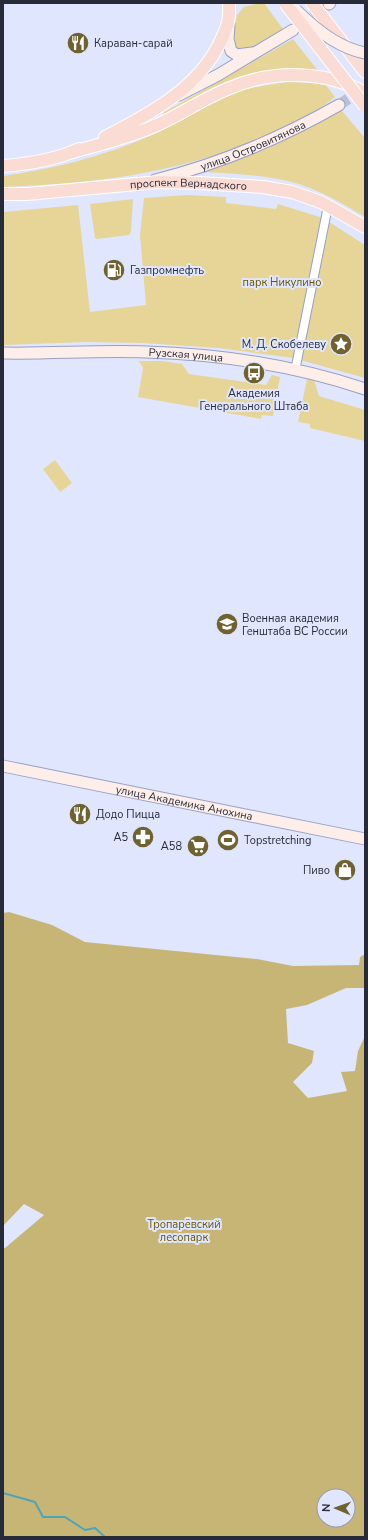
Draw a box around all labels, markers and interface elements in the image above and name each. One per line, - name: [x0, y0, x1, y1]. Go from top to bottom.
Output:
- restaurant icon: Караван-сарай: [65, 30, 91, 56]
- place label: Караван-сарай: [94, 36, 173, 51]
- street label: улица Островитянова: [199, 117, 308, 174]
- street label: проспект Вернадского: [129, 175, 248, 194]
- fuel station icon: Газпромнефть: [101, 257, 127, 283]
- place label: Газпромнефть: [130, 263, 204, 278]
- park label: парк Никулино: [243, 275, 321, 290]
- place icon: М. Д. Скобелеву: [328, 331, 354, 357]
- place label: М. Д. Скобелеву: [242, 337, 326, 352]
- street label: Рузская улица: [148, 345, 224, 366]
- bus stop icon: Академия Генерального Штаба: [241, 360, 267, 386]
- place label: Академия Генерального Штаба: [200, 386, 308, 414]
- school or university icon: Военная академия Генштаба ВС России: [214, 611, 240, 637]
- place label: Военная академия Генштаба ВС России: [242, 611, 348, 639]
- street label: улица Академика Анохина: [114, 782, 254, 824]
- restaurant icon: Додо Пицца: [67, 801, 93, 827]
- place label: Додо Пицца: [96, 807, 160, 822]
- pharmacy icon: А5: [130, 824, 156, 850]
- sports icon: Topstretching: [215, 827, 241, 853]
- place label: А5: [113, 830, 128, 845]
- supermarket icon: А58: [185, 833, 211, 859]
- place label: Topstretching: [244, 833, 312, 848]
- place label: А58: [161, 839, 182, 854]
- shop icon: Пиво: [332, 857, 358, 883]
- place label: Пиво: [303, 863, 330, 878]
- park label: Тропарёвский лесопарк: [147, 1217, 221, 1245]
- north arrow: [316, 1488, 356, 1528]
- text: N: [319, 1503, 334, 1512]

